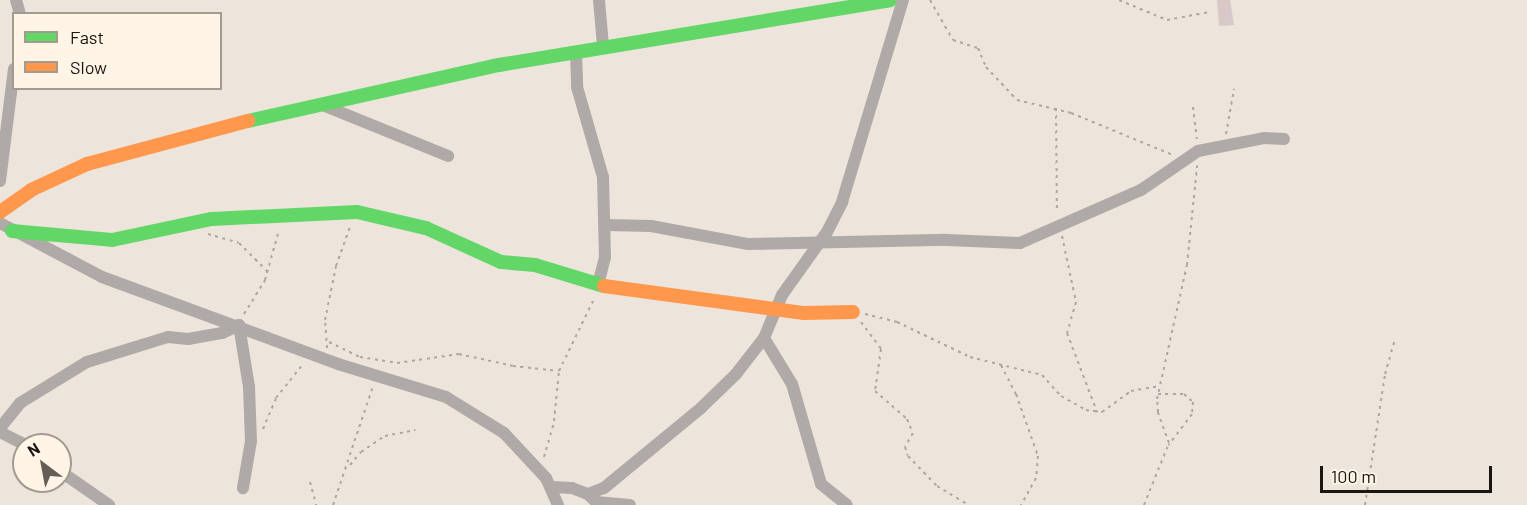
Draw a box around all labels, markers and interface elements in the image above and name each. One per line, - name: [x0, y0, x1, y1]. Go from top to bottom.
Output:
- legend: [12, 12, 222, 90]
- text: Fast: [70, 26, 104, 48]
- text: Slow: [70, 56, 107, 78]
- north arrow: [12, 433, 72, 493]
- text: N: [24, 438, 43, 460]
- scale bar: [1323, 454, 1496, 492]
- text: 100 m: [1331, 465, 1376, 487]

